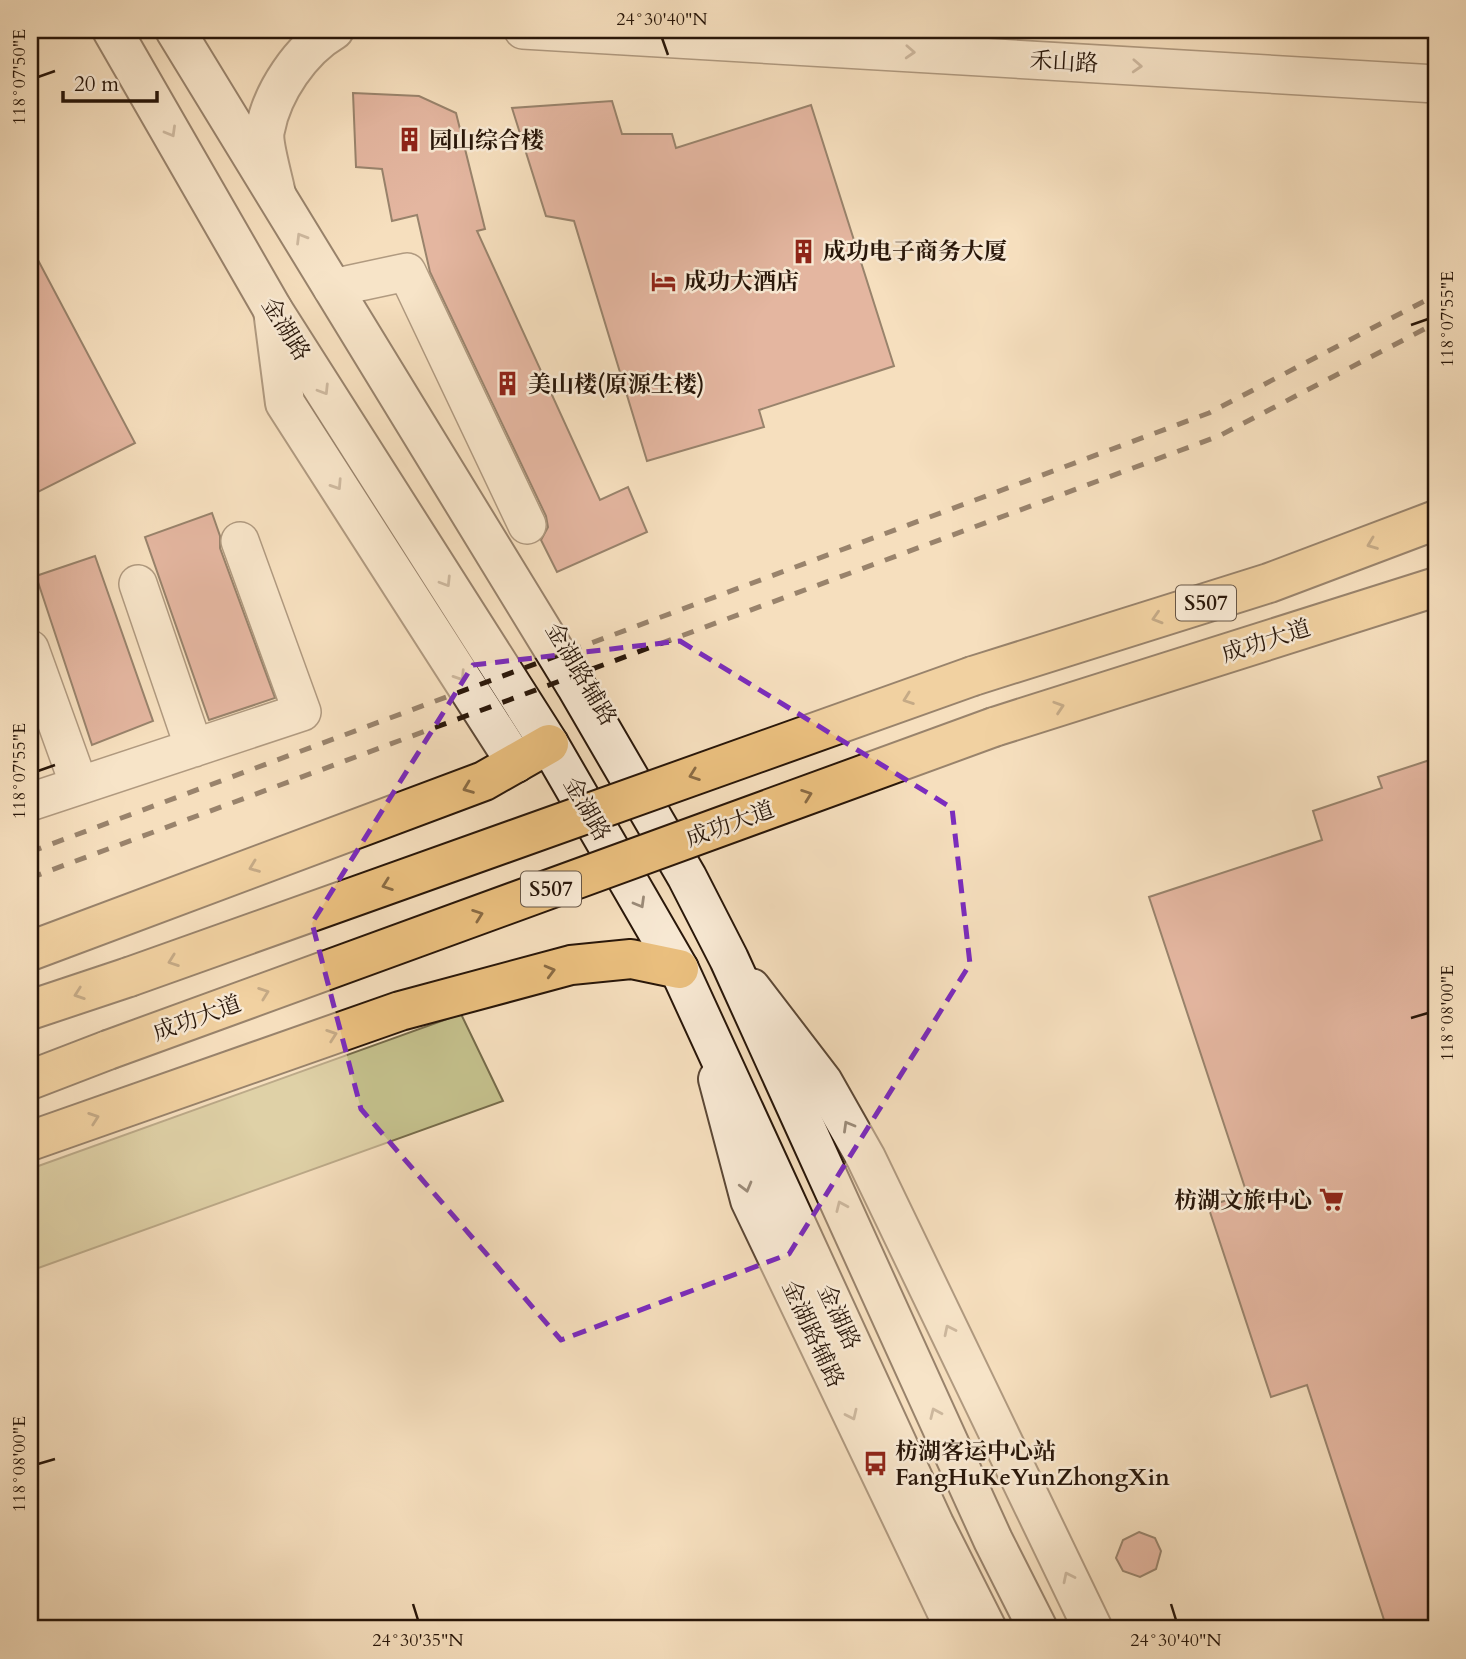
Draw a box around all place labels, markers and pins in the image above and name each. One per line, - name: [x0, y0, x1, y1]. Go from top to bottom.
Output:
- place label: 园山综合楼: [429, 125, 544, 156]
- building icon: 园山综合楼: [395, 126, 423, 154]
- place label: 成功电子商务大厦: [823, 236, 1007, 267]
- building icon: 成功电子商务大厦: [789, 237, 817, 265]
- place label: 成功大酒店: [684, 266, 799, 297]
- hotel icon: 成功大酒店: [650, 267, 678, 295]
- place label: 美山楼(原源生楼): [528, 369, 705, 400]
- building icon: 美山楼(原源生楼): [494, 370, 522, 398]
- place label: 枋湖文旅中心: [1174, 1185, 1312, 1216]
- supermarket icon: 枋湖文旅中心: [1318, 1186, 1346, 1214]
- place label: 枋湖客运中心站 FangHuKeYunZhongXin: [895, 1436, 1170, 1493]
- bus stop icon: 枋湖客运中心站 FangHuKeYunZhongXin: [861, 1450, 889, 1478]

